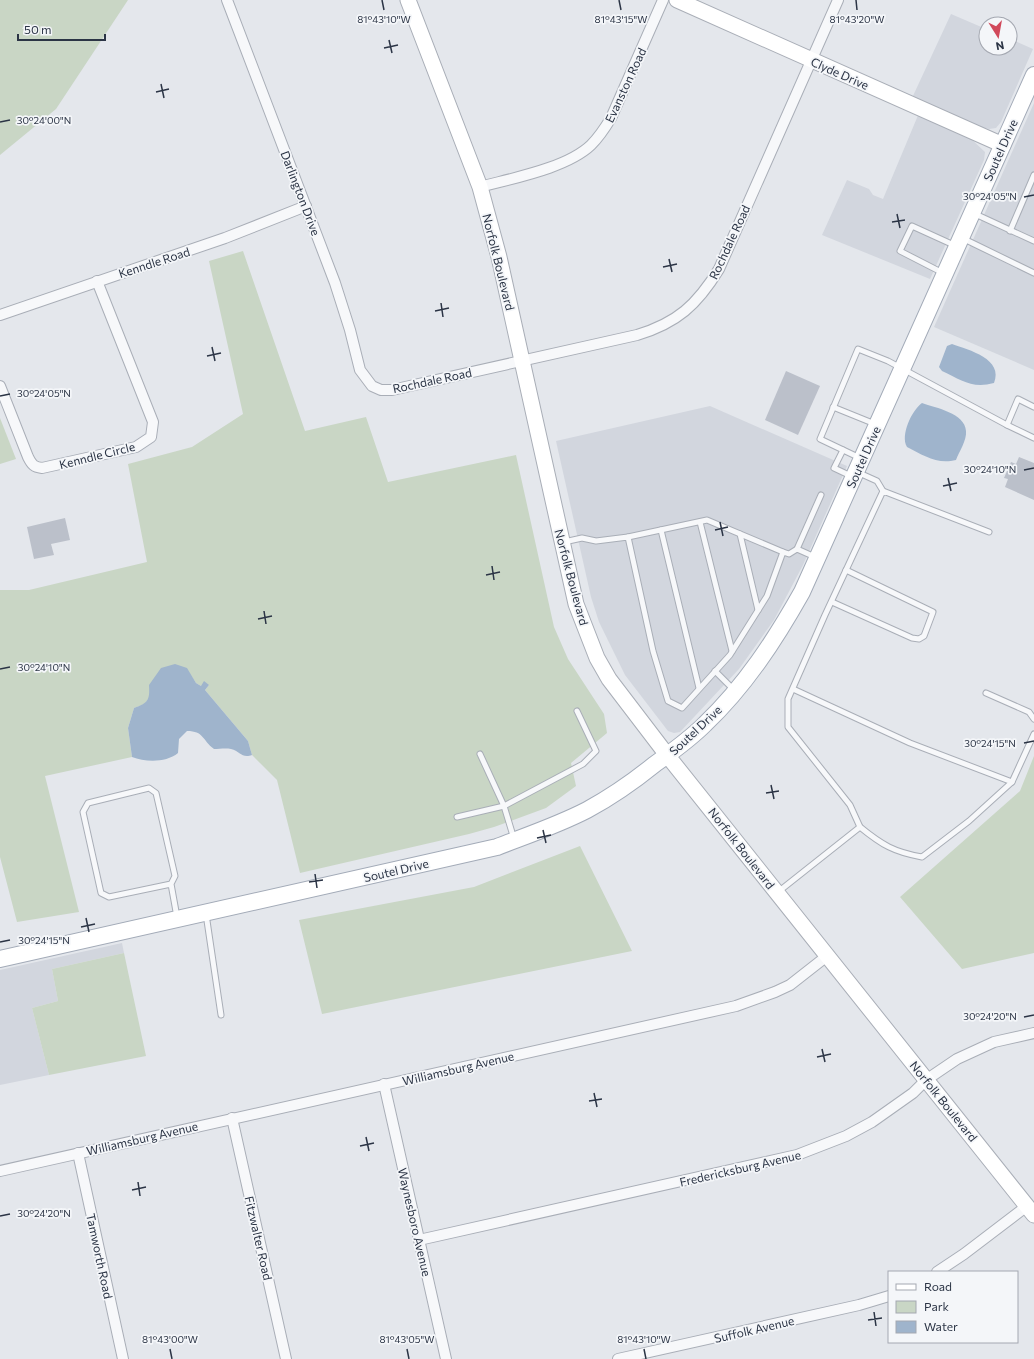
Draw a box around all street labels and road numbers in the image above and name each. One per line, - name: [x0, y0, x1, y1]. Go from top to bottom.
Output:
- street label: Evanston Road: [602, 45, 648, 125]
- street label: Clyde Drive: [809, 54, 871, 92]
- street label: Soutel Drive: [980, 117, 1020, 183]
- street label: Darlington Drive: [278, 149, 324, 237]
- street label: Rochdale Road: [706, 202, 752, 281]
- street label: Norfolk Boulevard: [480, 212, 518, 312]
- street label: Kenndle Road: [116, 244, 192, 280]
- street label: Rochdale Road: [391, 365, 473, 395]
- street label: Soutel Drive: [843, 424, 883, 490]
- street label: Kenndle Circle: [58, 439, 136, 471]
- street label: Norfolk Boulevard: [552, 527, 592, 627]
- street label: Soutel Drive: [666, 702, 724, 758]
- street label: Norfolk Boulevard: [706, 805, 778, 891]
- street label: Soutel Drive: [362, 856, 430, 884]
- street label: Williamsburg Avenue: [401, 1048, 515, 1088]
- street label: Norfolk Boulevard: [907, 1058, 981, 1144]
- street label: Williamsburg Avenue: [85, 1118, 199, 1158]
- street label: Fredericksburg Avenue: [678, 1147, 802, 1189]
- street label: Waynesboro Avenue: [396, 1166, 434, 1278]
- street label: Fitzwalter Road: [243, 1195, 276, 1282]
- street label: Tamworth Road: [84, 1212, 116, 1300]
- street label: Suffolk Avenue: [713, 1313, 795, 1345]

